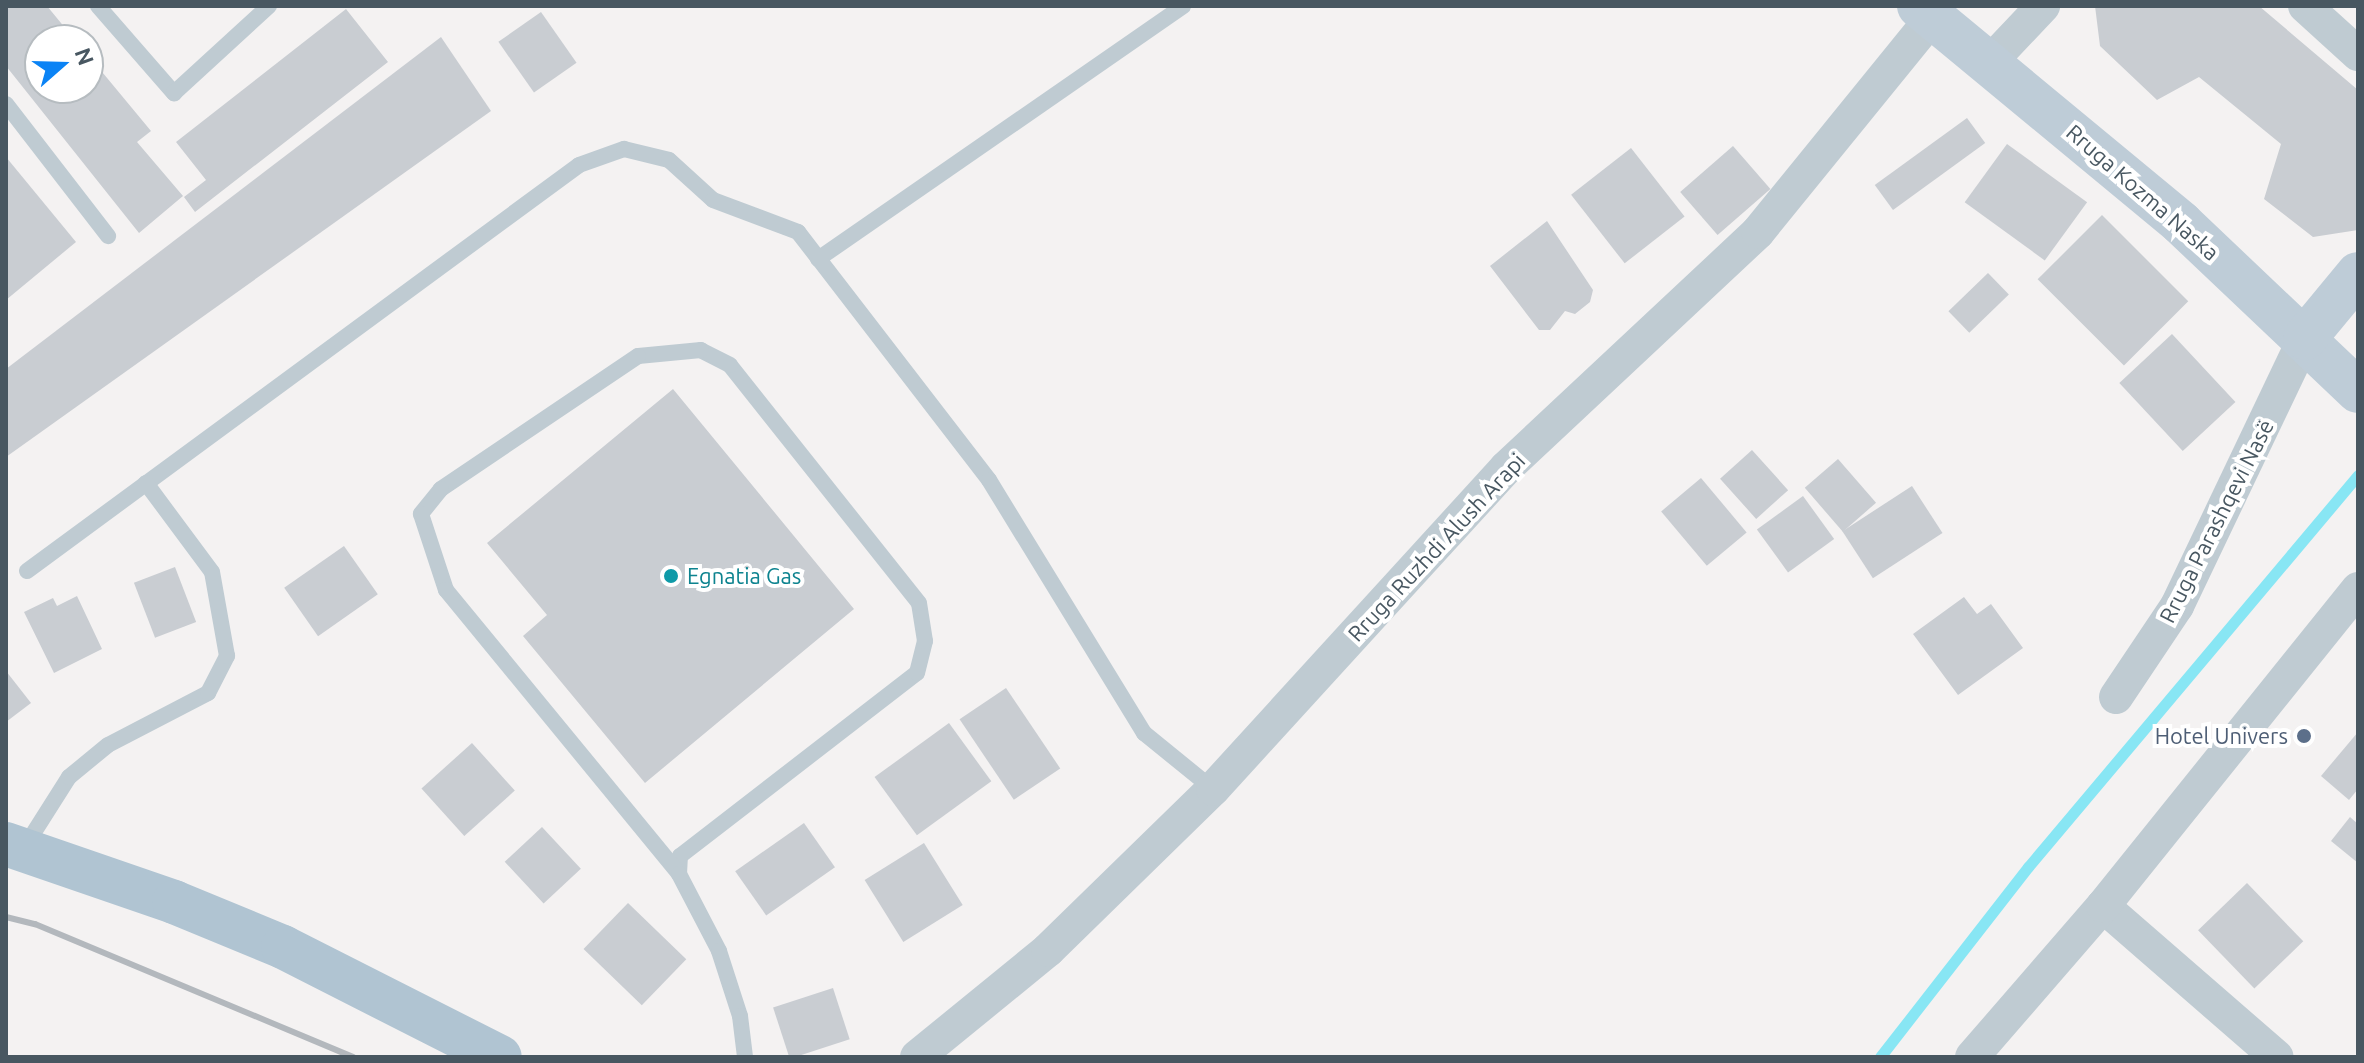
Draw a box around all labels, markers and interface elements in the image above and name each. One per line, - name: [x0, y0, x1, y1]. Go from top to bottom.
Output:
- north arrow: [24, 24, 104, 104]
- text: N: [71, 44, 100, 68]
- street label: Rruga Kozma Naska: [2061, 118, 2225, 266]
- street label: Rruga Parashqevi Nasë: [2153, 415, 2279, 627]
- street label: Rruga Ruzhdi Alush Arapi: [1342, 447, 1530, 647]
- place label: Egnatia Gas: [687, 563, 801, 589]
- marker: Egnatia Gas: [662, 567, 680, 585]
- place label: Hotel Univers: [2155, 723, 2288, 749]
- marker: Hotel Univers: [2295, 727, 2313, 745]

